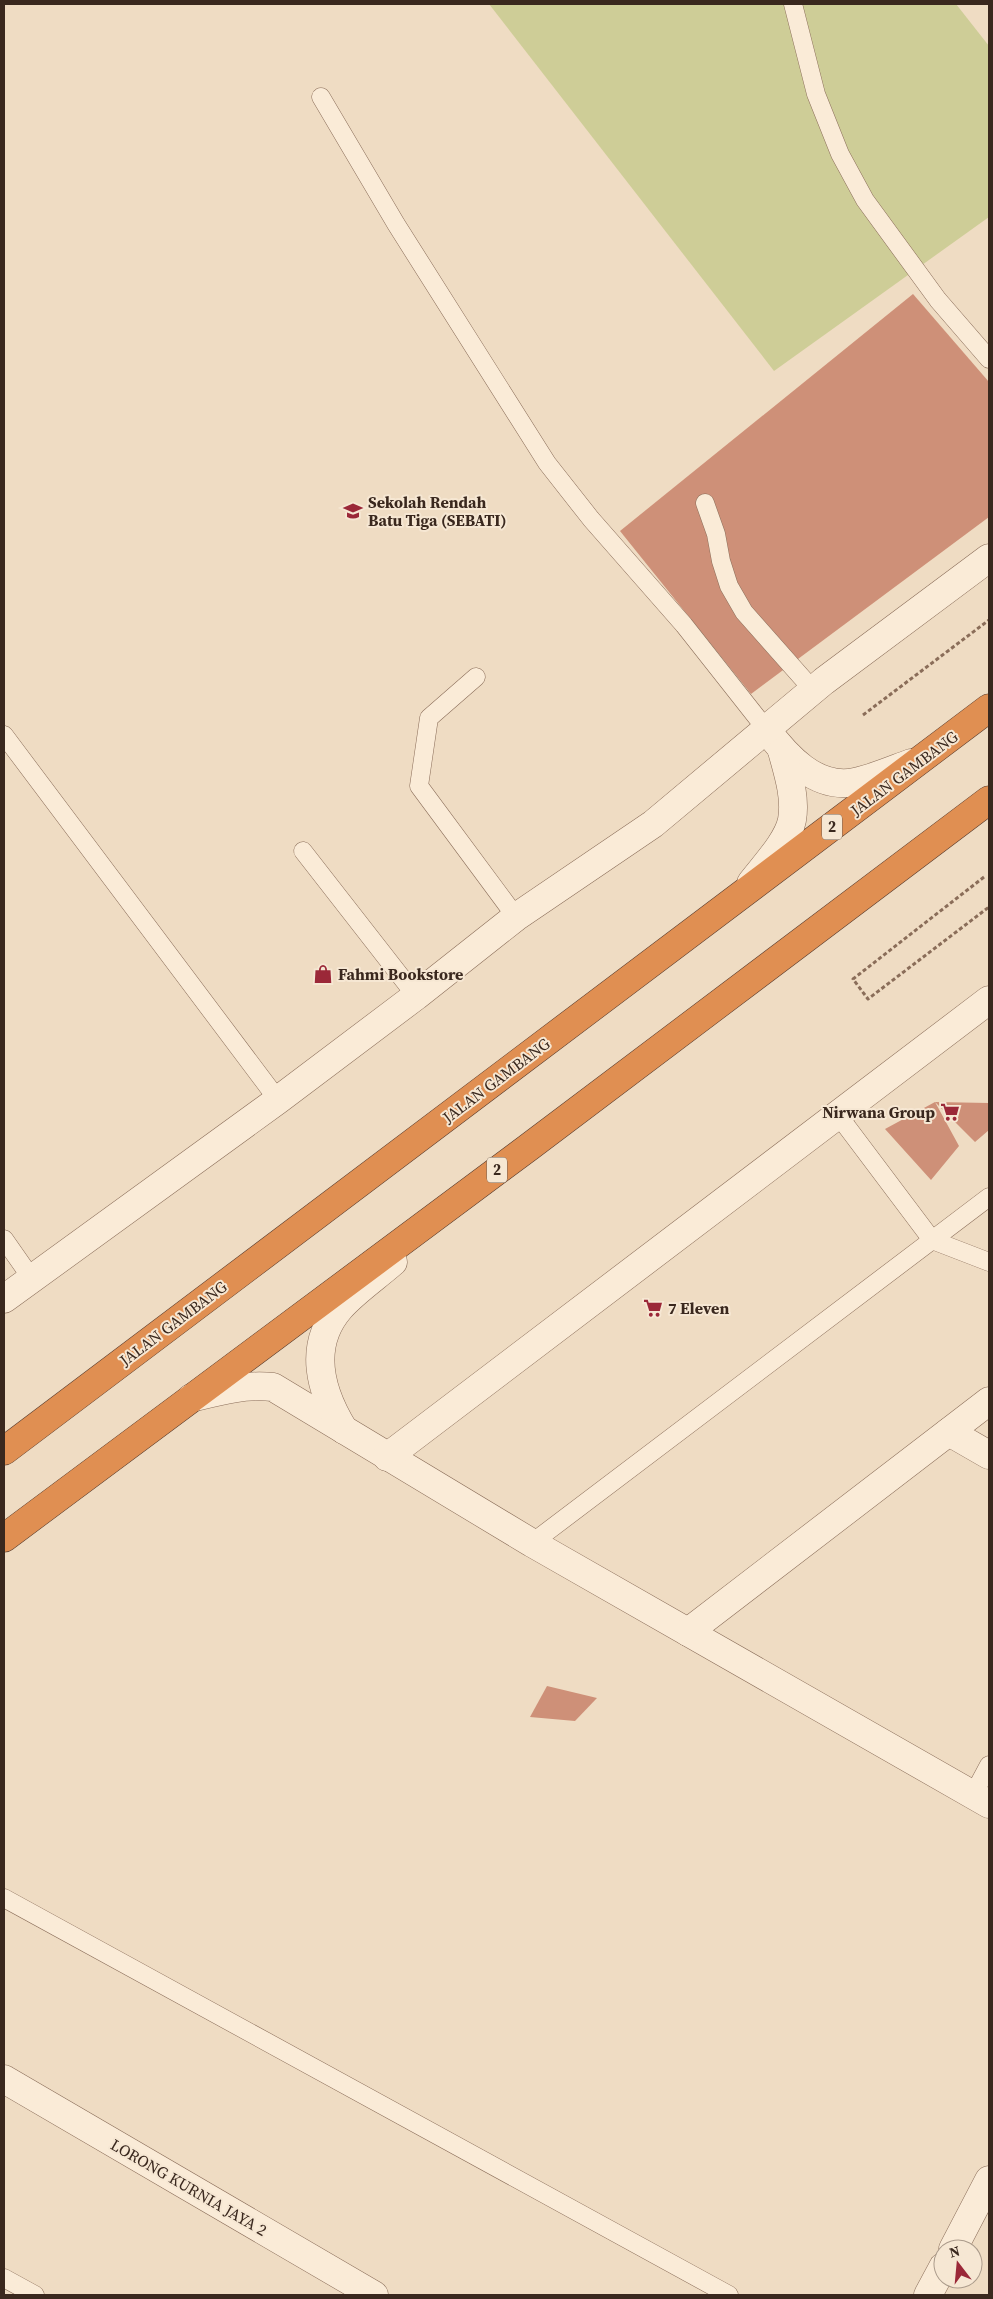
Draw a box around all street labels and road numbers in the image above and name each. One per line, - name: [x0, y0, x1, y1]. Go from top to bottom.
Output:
- street label: JALAN GAMBANG: [845, 725, 962, 821]
- road number: 2: [822, 814, 842, 840]
- street label: JALAN GAMBANG: [437, 1032, 554, 1128]
- road number: 2: [487, 1158, 507, 1182]
- street label: JALAN GAMBANG: [114, 1275, 231, 1371]
- street label: LORONG KURNIA JAYA 2: [107, 2133, 271, 2241]

